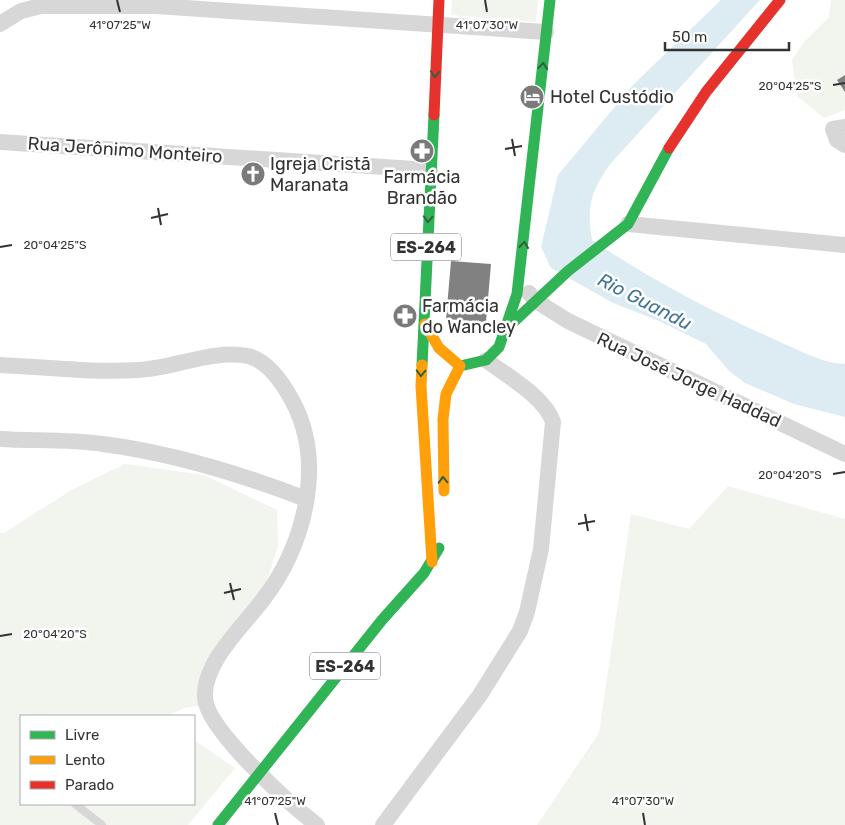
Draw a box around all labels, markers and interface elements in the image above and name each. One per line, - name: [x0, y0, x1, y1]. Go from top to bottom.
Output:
- text: 41°07'25"W: [89, 18, 151, 32]
- text: 41°07'30"W: [456, 18, 519, 32]
- scale bar: [665, 20, 789, 52]
- text: 50 m: [672, 28, 707, 46]
- one-way arrow: [537, 62, 548, 70]
- one-way arrow: [430, 71, 440, 79]
- text: 20°04'25"S: [759, 79, 821, 93]
- hotel icon: Hotel Custódio: [519, 84, 545, 110]
- place label: Hotel Custódio: [550, 86, 674, 108]
- street label: Rua Jerônimo Monteiro: [27, 132, 223, 168]
- pharmacy icon: Farmácia Brandão: [409, 138, 435, 164]
- place label: Igreja Cristã Maranata: [270, 153, 371, 196]
- church icon: Igreja Cristã Maranata: [240, 161, 266, 187]
- place label: Farmácia Brandão: [384, 166, 460, 209]
- one-way arrow: [422, 215, 433, 223]
- road number: ES-264: [391, 233, 461, 260]
- text: 20°04'25"S: [24, 238, 86, 252]
- one-way arrow: [518, 241, 529, 249]
- water label: Rio Guandu: [594, 268, 696, 335]
- place label: Farmácia do Wancley: [422, 295, 516, 338]
- pharmacy icon: Farmácia do Wancley: [392, 303, 418, 329]
- street label: Rua José Jorge Haddad: [593, 328, 785, 432]
- one-way arrow: [416, 369, 427, 377]
- text: 20°04'20"S: [758, 468, 822, 482]
- one-way arrow: [438, 476, 449, 484]
- text: 20°04'20"S: [23, 627, 87, 641]
- road number: ES-264: [310, 652, 380, 679]
- legend: [20, 715, 195, 805]
- text: Livre: [65, 726, 99, 744]
- text: Lento: [65, 751, 105, 769]
- text: Parado: [65, 776, 114, 794]
- text: 41°07'25"W: [244, 794, 306, 808]
- text: 41°07'30"W: [612, 794, 675, 808]

